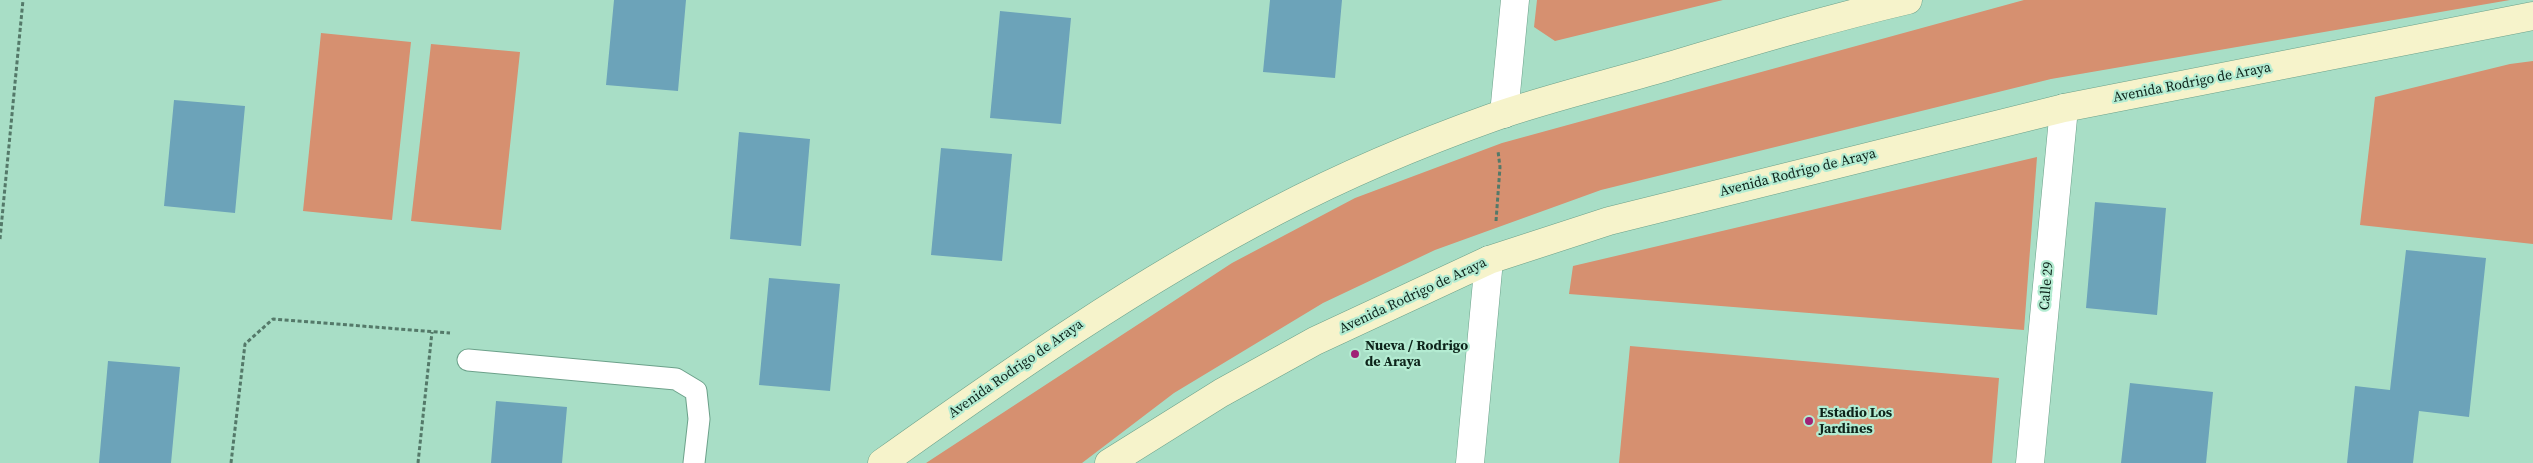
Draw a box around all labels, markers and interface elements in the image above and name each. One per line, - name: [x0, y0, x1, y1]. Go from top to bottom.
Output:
- street label: Avenida Rodrigo de Araya: [2112, 59, 2272, 107]
- street label: Avenida Rodrigo de Araya: [1718, 145, 1878, 201]
- street label: Avenida Rodrigo de Araya: [1337, 254, 1489, 338]
- street label: Calle 29: [2037, 261, 2057, 311]
- street label: Avenida Rodrigo de Araya: [945, 316, 1087, 422]
- place label: Nueva / Rodrigo de Araya: [1365, 338, 1468, 371]
- marker: Nueva / Rodrigo de Araya: [1349, 348, 1361, 360]
- place label: Estadio Los Jardines: [1819, 405, 1892, 438]
- marker: Estadio Los Jardines: [1803, 415, 1815, 427]

